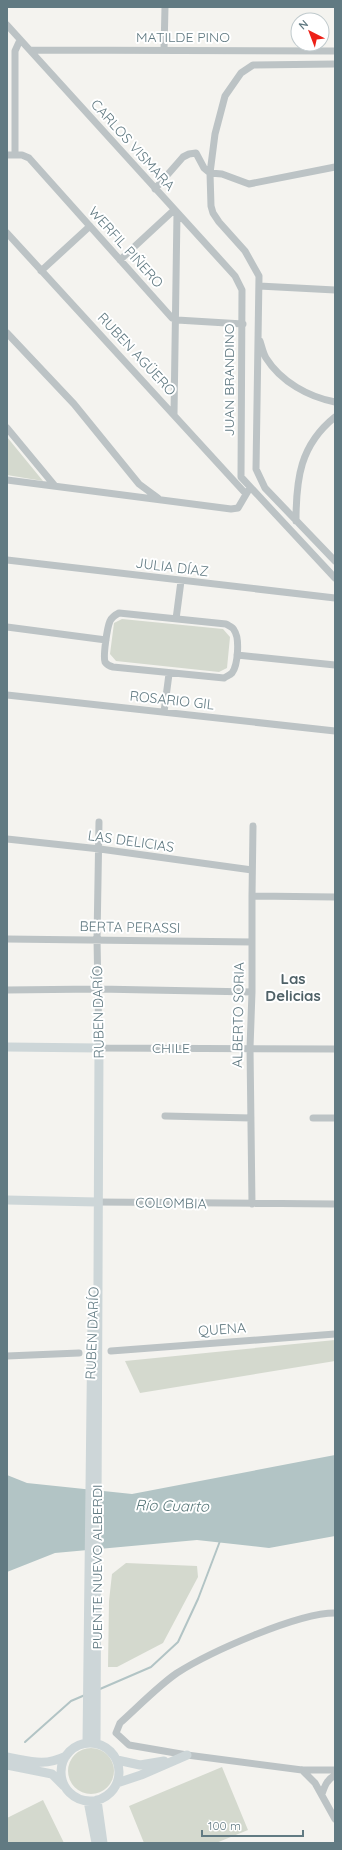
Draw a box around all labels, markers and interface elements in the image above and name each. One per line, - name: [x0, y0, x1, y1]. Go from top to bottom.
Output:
- north arrow: [290, 12, 330, 52]
- text: N: [296, 17, 311, 32]
- street label: MATILDE PINO: [136, 28, 230, 46]
- street label: CARLOS VISMARA: [87, 95, 179, 195]
- street label: WERFIL PIÑERO: [85, 203, 167, 292]
- street label: RUBEN AGÜERO: [94, 309, 180, 399]
- street label: JUAN BRANDINO: [220, 323, 238, 437]
- street label: JULIA DÍAZ: [134, 554, 210, 580]
- street label: ROSARIO GIL: [129, 687, 216, 713]
- street label: LAS DELICIAS: [87, 826, 175, 856]
- street label: BERTA PERASSI: [79, 917, 181, 937]
- street label: ALBERTO SORIA: [228, 962, 248, 1068]
- street label: RUBEN DARÍO: [88, 965, 108, 1059]
- district label: Las Delicias: [265, 969, 321, 1005]
- street label: CHILE: [152, 1039, 190, 1057]
- street label: COLOMBIA: [135, 1193, 207, 1213]
- street label: RUBEN DARÍO: [81, 1286, 103, 1380]
- street label: QUENA: [197, 1318, 247, 1340]
- street label: PUENTE NUEVO ALBERDI: [88, 1484, 106, 1650]
- water label: Río Cuarto: [135, 1495, 210, 1516]
- scale bar: [202, 1812, 303, 1838]
- text: 100 m: [208, 1818, 241, 1833]

